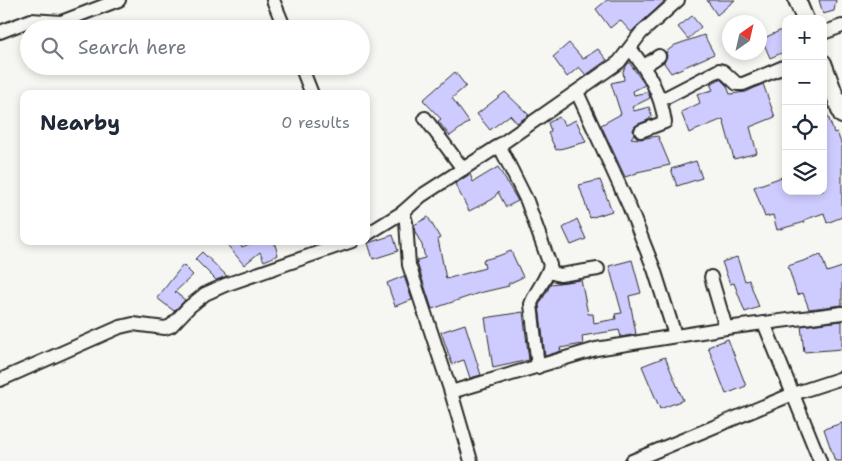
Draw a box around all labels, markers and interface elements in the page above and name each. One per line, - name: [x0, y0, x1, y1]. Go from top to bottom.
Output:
- north arrow: [722, 15, 767, 60]
- map controls: [782, 15, 827, 195]
- button: +: [782, 15, 827, 60]
- search box: [20, 20, 370, 75]
- icon: search: [38, 34, 66, 62]
- text: Search here: [78, 35, 187, 60]
- button: −: [782, 60, 827, 105]
- button: locate: [782, 105, 827, 150]
- text: Nearby: [40, 109, 120, 137]
- text: 0 results: [281, 112, 350, 133]
- button: layers: [782, 150, 827, 195]

